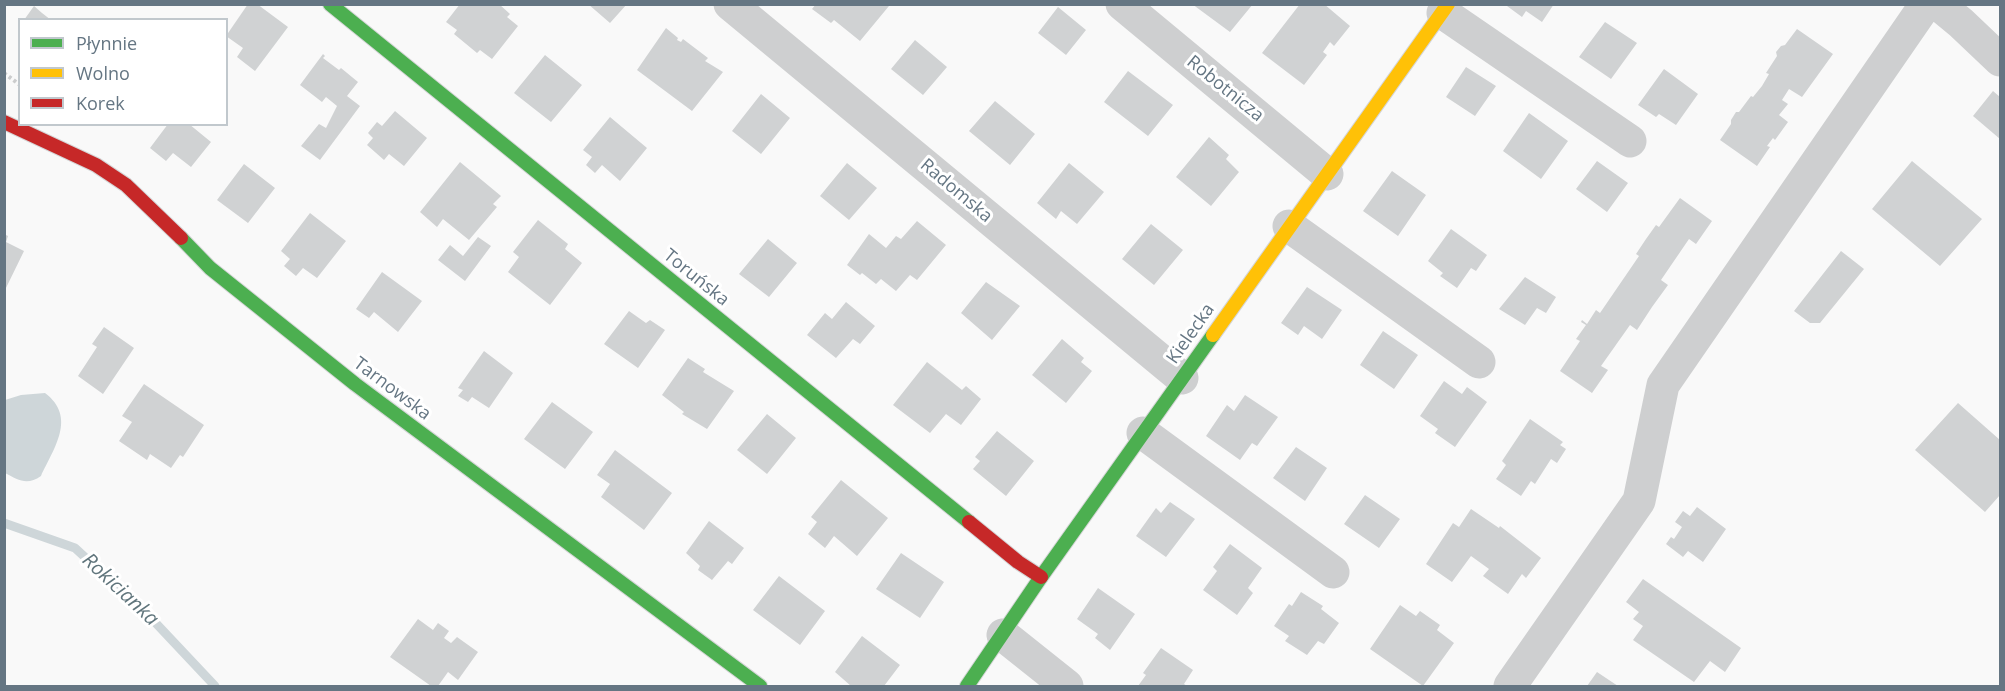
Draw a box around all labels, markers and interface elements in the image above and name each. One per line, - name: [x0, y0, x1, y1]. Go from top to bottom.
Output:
- legend: [18, 18, 228, 126]
- text: Płynnie: [76, 31, 137, 55]
- street label: Robotnicza: [1182, 51, 1268, 127]
- text: Wolno: [76, 61, 130, 85]
- text: Korek: [76, 91, 125, 115]
- street label: Radomska: [915, 155, 997, 227]
- street label: Toruńska: [659, 245, 733, 311]
- street label: Kielecka: [1163, 300, 1219, 368]
- street label: Tarnowska: [349, 353, 435, 425]
- water label: Rokicianka: [77, 549, 163, 631]

